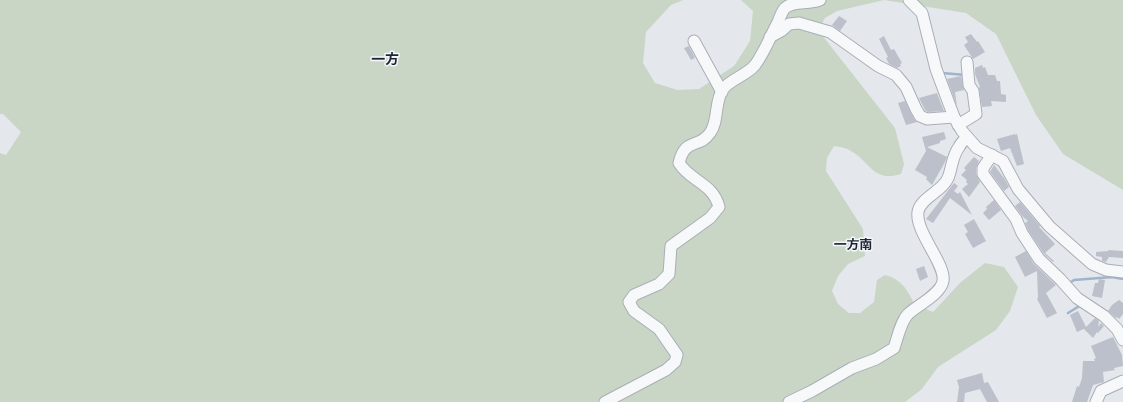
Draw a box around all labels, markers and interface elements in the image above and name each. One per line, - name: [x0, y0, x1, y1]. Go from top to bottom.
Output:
- district label: 一方: [371, 50, 399, 68]
- district label: 一方南: [833, 236, 873, 252]

